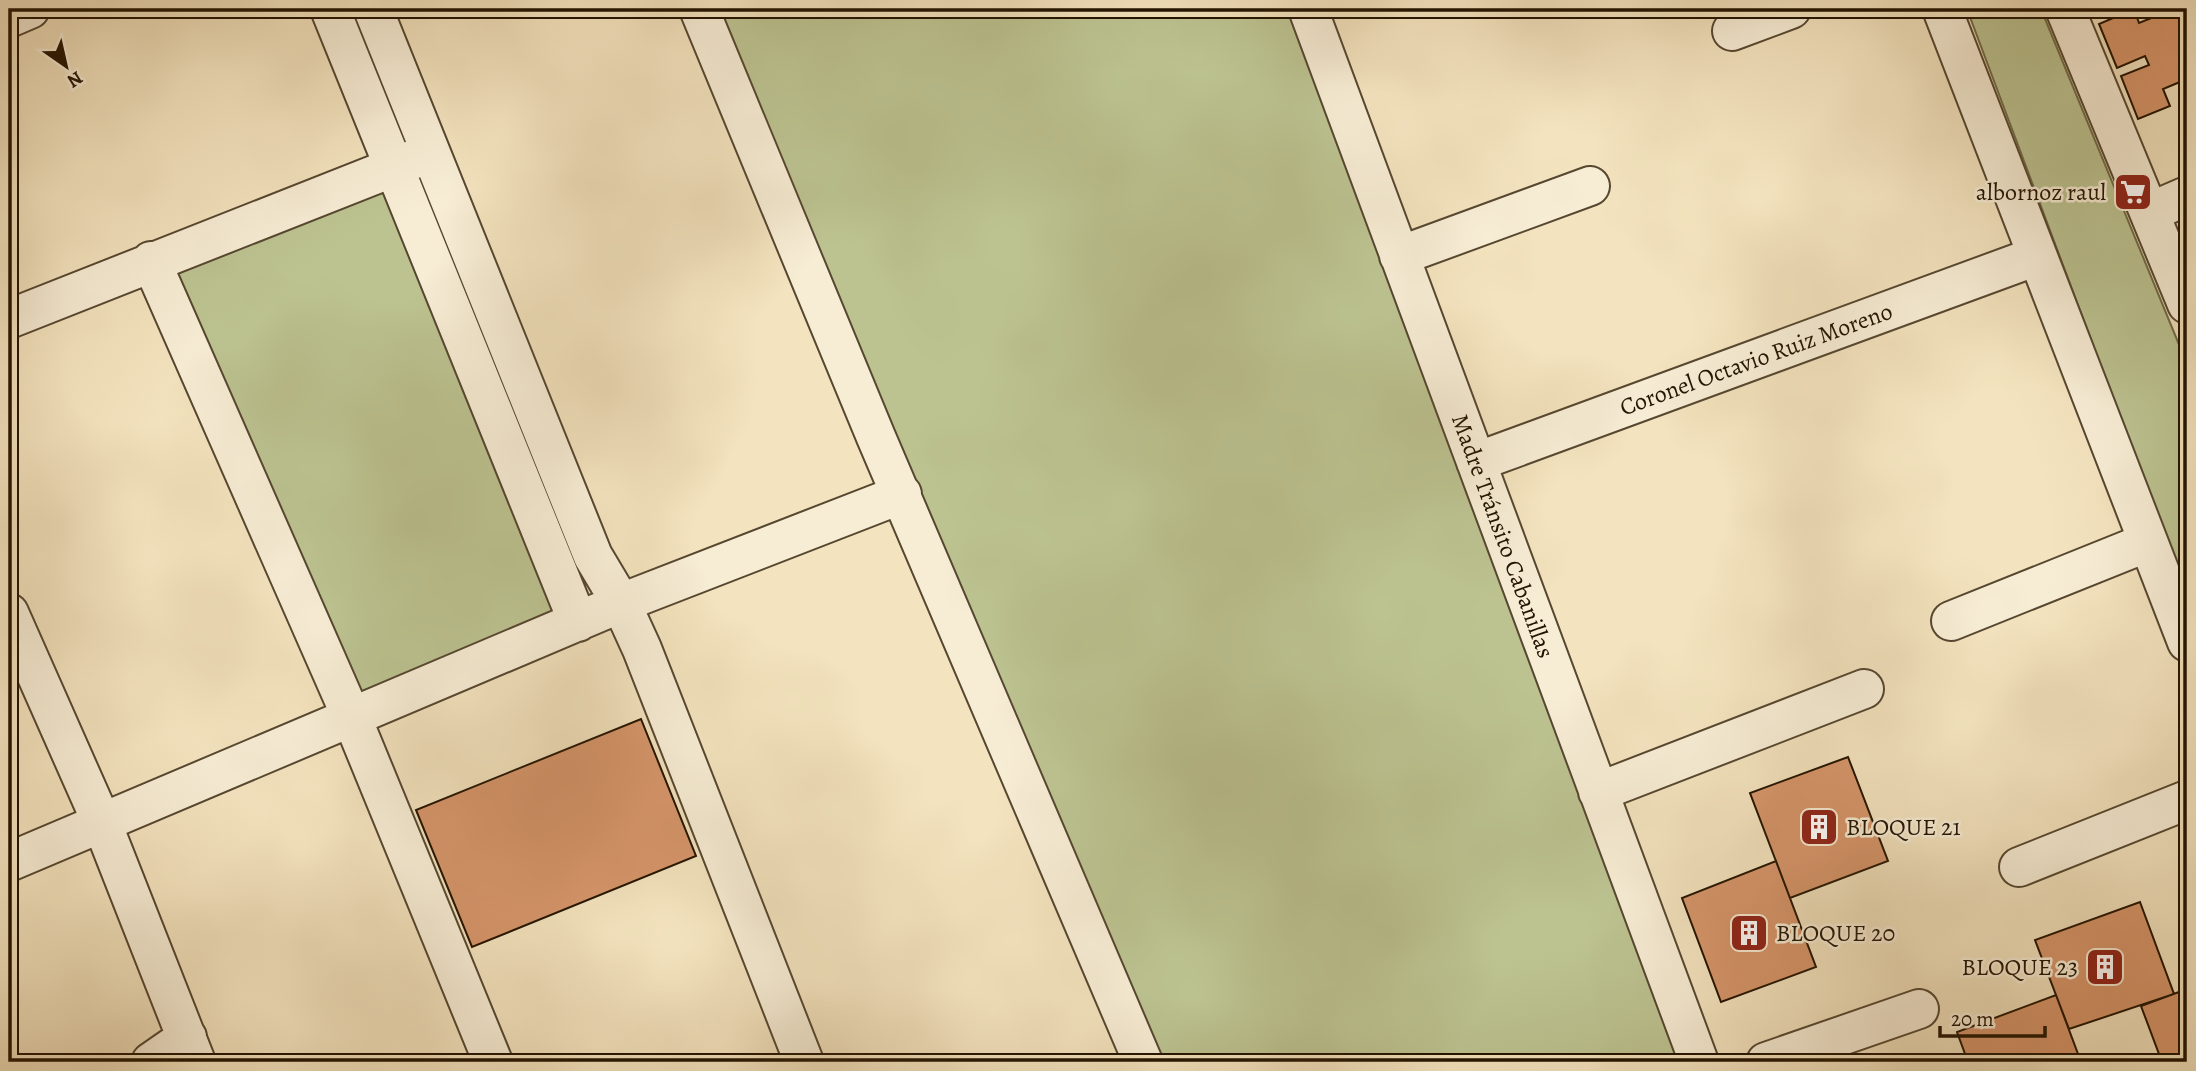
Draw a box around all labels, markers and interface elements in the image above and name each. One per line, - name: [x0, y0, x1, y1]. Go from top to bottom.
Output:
- north arrow: [32, 32, 102, 102]
- text: N: [62, 65, 88, 94]
- supermarket icon: albornoz raul: [2112, 171, 2154, 213]
- place label: albornoz raul: [1976, 176, 2106, 208]
- street label: Coronel Octavio Ruiz Moreno: [1615, 295, 1897, 423]
- street label: Madre Tránsito Cabanillas: [1444, 410, 1562, 662]
- building icon: BLOQUE 21: [1798, 806, 1840, 848]
- place label: BLOQUE 21: [1846, 811, 1961, 843]
- building icon: BLOQUE 20: [1728, 912, 1770, 954]
- place label: BLOQUE 20: [1776, 917, 1895, 949]
- building icon: BLOQUE 23: [2084, 946, 2126, 988]
- place label: BLOQUE 23: [1962, 951, 2078, 983]
- scale bar: [1940, 994, 2046, 1038]
- text: 20 m: [1951, 1005, 1994, 1033]

